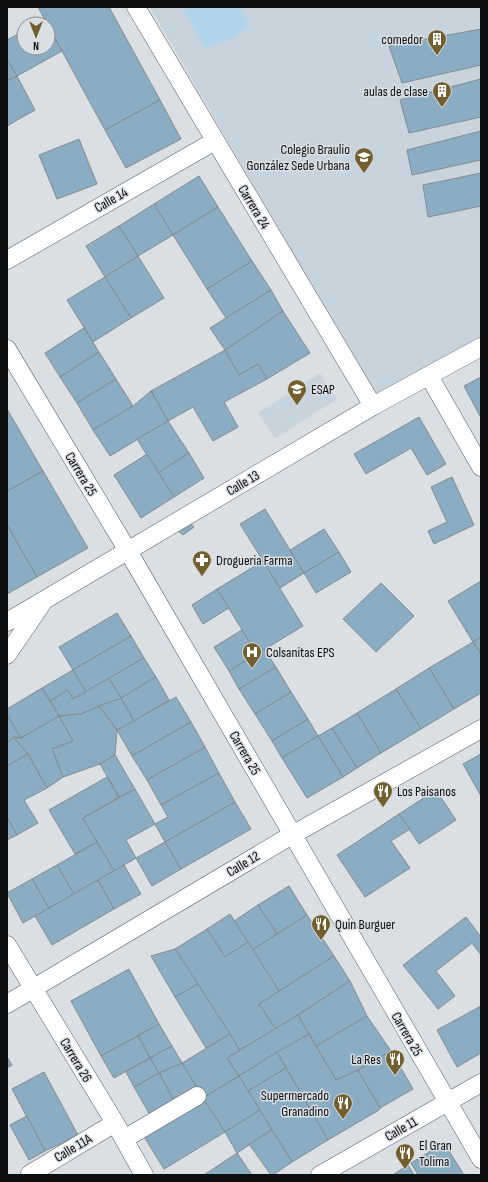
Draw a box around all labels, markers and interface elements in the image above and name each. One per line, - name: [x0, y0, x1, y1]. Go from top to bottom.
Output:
- north arrow: [16, 16, 56, 56]
- building icon: comedor: [426, 28, 448, 56]
- place label: comedor: [381, 31, 423, 48]
- text: N: [33, 39, 39, 52]
- building icon: aulas de clase: [431, 80, 453, 108]
- place label: aulas de clase: [364, 83, 428, 100]
- place label: Colegio Braulio González Sede Urbana: [246, 141, 350, 174]
- school or university icon: Colegio Braulio González Sede Urbana: [353, 146, 375, 174]
- street label: Carrera 24: [234, 182, 274, 232]
- street label: Calle 14: [91, 184, 131, 216]
- school or university icon: ESAP: [286, 378, 308, 406]
- place label: ESAP: [311, 381, 335, 398]
- street label: Carrera 25: [61, 449, 101, 499]
- street label: Calle 13: [223, 466, 263, 500]
- pharmacy icon: Drogueria Farma: [191, 549, 213, 577]
- place label: Drogueria Farma: [216, 552, 293, 569]
- hospital icon: Colsanitas EPS: [241, 641, 263, 669]
- place label: Colsanitas EPS: [266, 644, 335, 661]
- street label: Carrera 25: [226, 728, 265, 778]
- restaurant icon: Los Paisanos: [372, 780, 394, 808]
- place label: Los Paisanos: [397, 783, 456, 800]
- street label: Calle 12: [223, 847, 263, 881]
- restaurant icon: Quin Burguer: [310, 913, 332, 941]
- place label: Quin Burguer: [335, 916, 395, 933]
- street label: Carrera 25: [388, 1009, 427, 1059]
- street label: Carrera 26: [56, 1035, 96, 1085]
- restaurant icon: La Res: [384, 1048, 406, 1076]
- place label: La Res: [351, 1051, 381, 1068]
- place label: Supermercado Granadino: [261, 1087, 329, 1120]
- restaurant icon: Supermercado Granadino: [332, 1092, 354, 1120]
- street label: Calle 11: [382, 1113, 420, 1145]
- street label: Calle 11A: [51, 1130, 96, 1166]
- place label: El Gran Tolima: [419, 1137, 452, 1170]
- restaurant icon: El Gran Tolima: [394, 1142, 416, 1170]

